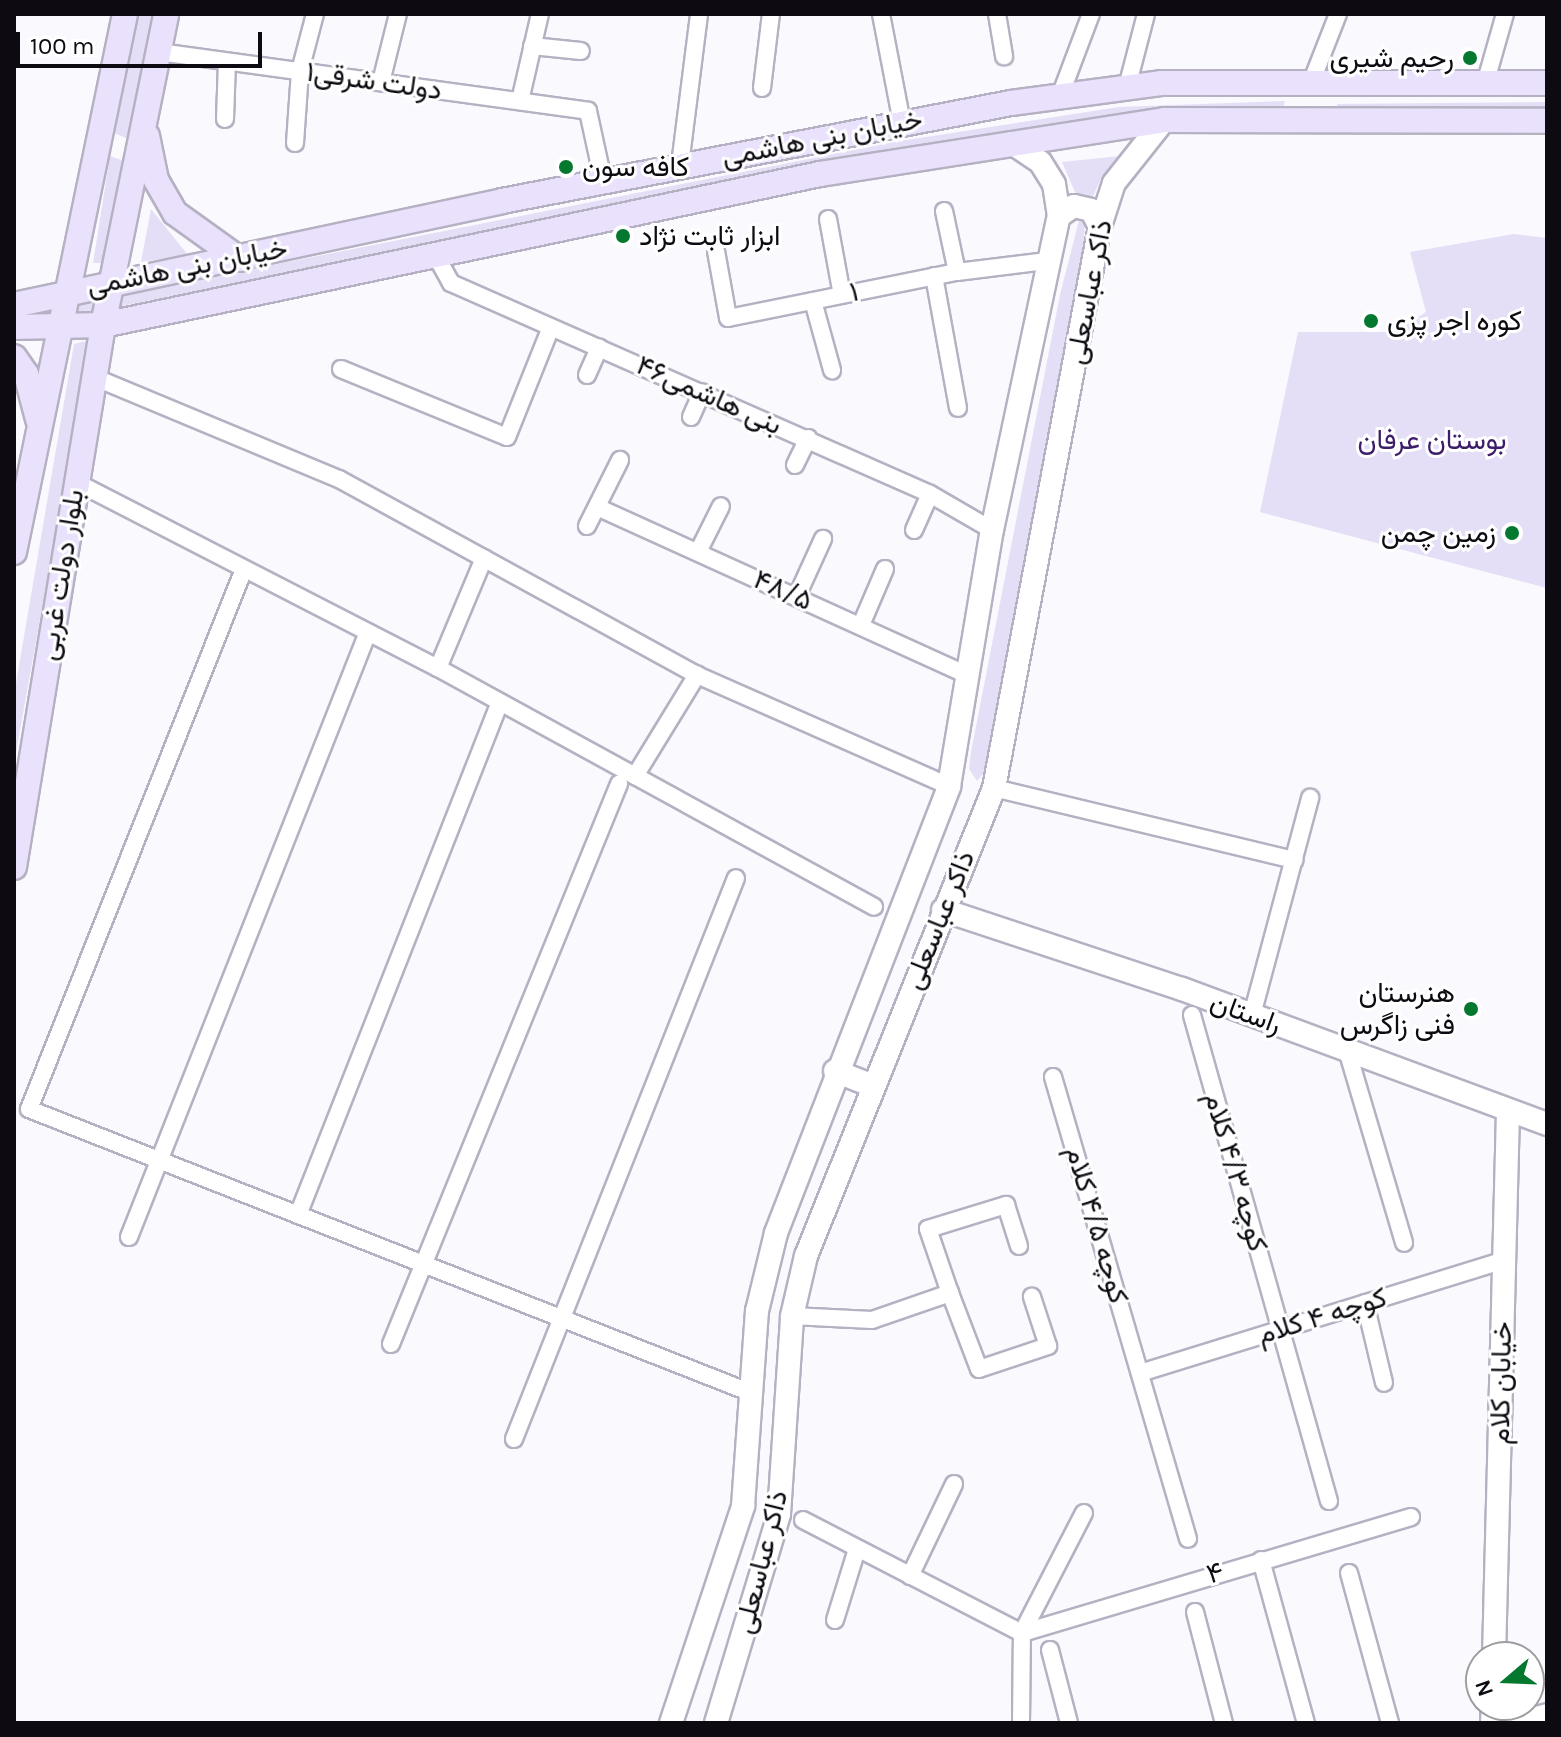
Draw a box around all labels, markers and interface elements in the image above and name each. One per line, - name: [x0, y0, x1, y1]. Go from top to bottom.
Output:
- scale bar: [20, 16, 266, 66]
- text: 100 m: [30, 32, 95, 60]
- place label: رحیم شیری: [1330, 41, 1454, 75]
- marker: رحیم شیری: [1461, 49, 1479, 67]
- street label: ۱دولت شرقی: [304, 55, 444, 107]
- street label: خیابان بنی هاشمی: [719, 102, 925, 174]
- place label: کافه سون: [582, 150, 689, 184]
- marker: کافه سون: [557, 158, 575, 176]
- street label: ذاکر عباسعلی: [1059, 217, 1119, 367]
- place label: ابزار ثابت نژاد: [639, 219, 781, 253]
- marker: ابزار ثابت نژاد: [614, 227, 632, 245]
- street label: خیابان بنی هاشمی: [84, 231, 290, 303]
- street label: ۱: [847, 275, 861, 309]
- place label: کوره اجر پزی: [1387, 304, 1522, 338]
- marker: کوره اجر پزی: [1362, 312, 1380, 330]
- street label: بنی هاشمی۴۶: [631, 348, 787, 442]
- park label: بوستان عرفان: [1357, 423, 1507, 457]
- street label: بلوار دولت غربی: [31, 487, 91, 663]
- place label: زمین چمن: [1381, 516, 1496, 550]
- marker: زمین چمن: [1503, 524, 1521, 542]
- street label: ۴۸/۵: [748, 562, 818, 618]
- street label: ذاکر عباسعلی: [896, 846, 982, 994]
- place label: هنرستان فنی زاگرس: [1340, 976, 1455, 1042]
- street label: راستان: [1206, 985, 1286, 1041]
- marker: هنرستان فنی زاگرس: [1462, 1000, 1480, 1018]
- street label: کوچه ۴/۳ کلام: [1197, 1089, 1275, 1255]
- street label: کوچه ۴/۵ کلام: [1059, 1143, 1135, 1307]
- street label: کوچه ۴ کلام: [1253, 1280, 1391, 1352]
- street label: خیابان کلام: [1483, 1321, 1519, 1445]
- street label: ذاکر عباسعلی: [727, 1487, 795, 1637]
- street label: ۴: [1203, 1555, 1227, 1591]
- north arrow: [1465, 1641, 1545, 1721]
- text: N: [1469, 1676, 1499, 1700]

